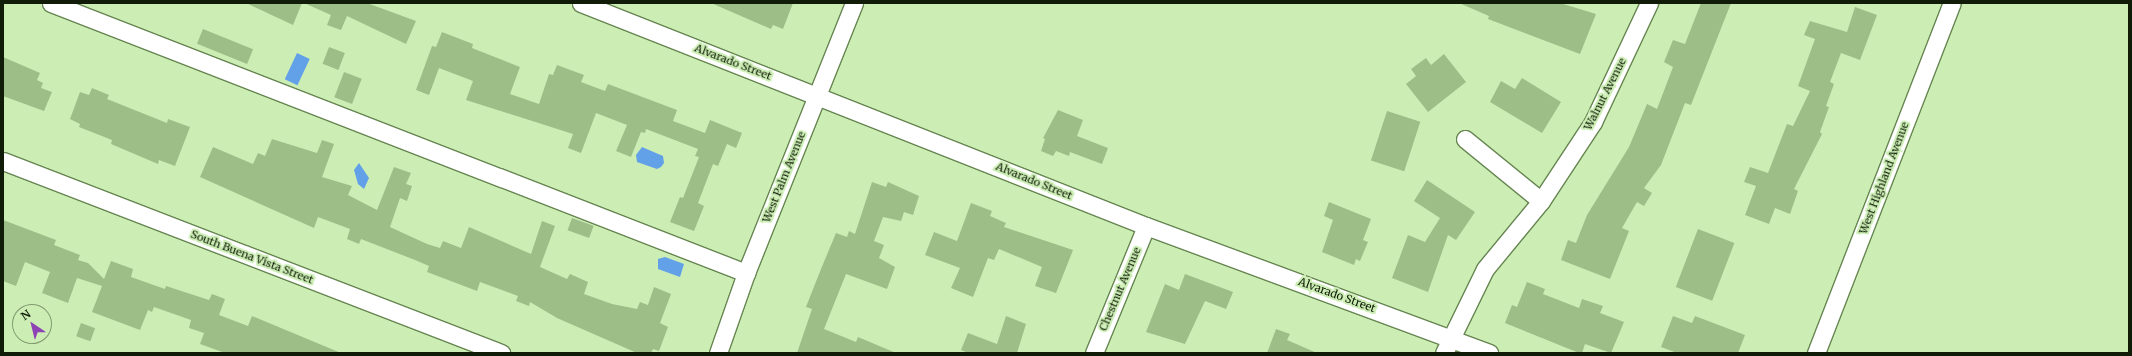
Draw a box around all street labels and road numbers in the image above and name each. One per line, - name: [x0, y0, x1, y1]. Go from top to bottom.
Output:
- street label: Alvarado Street: [693, 41, 773, 83]
- street label: Walnut Avenue: [1581, 56, 1629, 132]
- street label: West Highland Avenue: [1857, 120, 1911, 236]
- street label: West Palm Avenue: [760, 130, 808, 224]
- street label: Alvarado Street: [994, 160, 1074, 202]
- street label: South Buena Vista Street: [189, 228, 315, 286]
- street label: Chestnut Avenue: [1096, 245, 1144, 333]
- street label: Alvarado Street: [1297, 275, 1377, 315]

